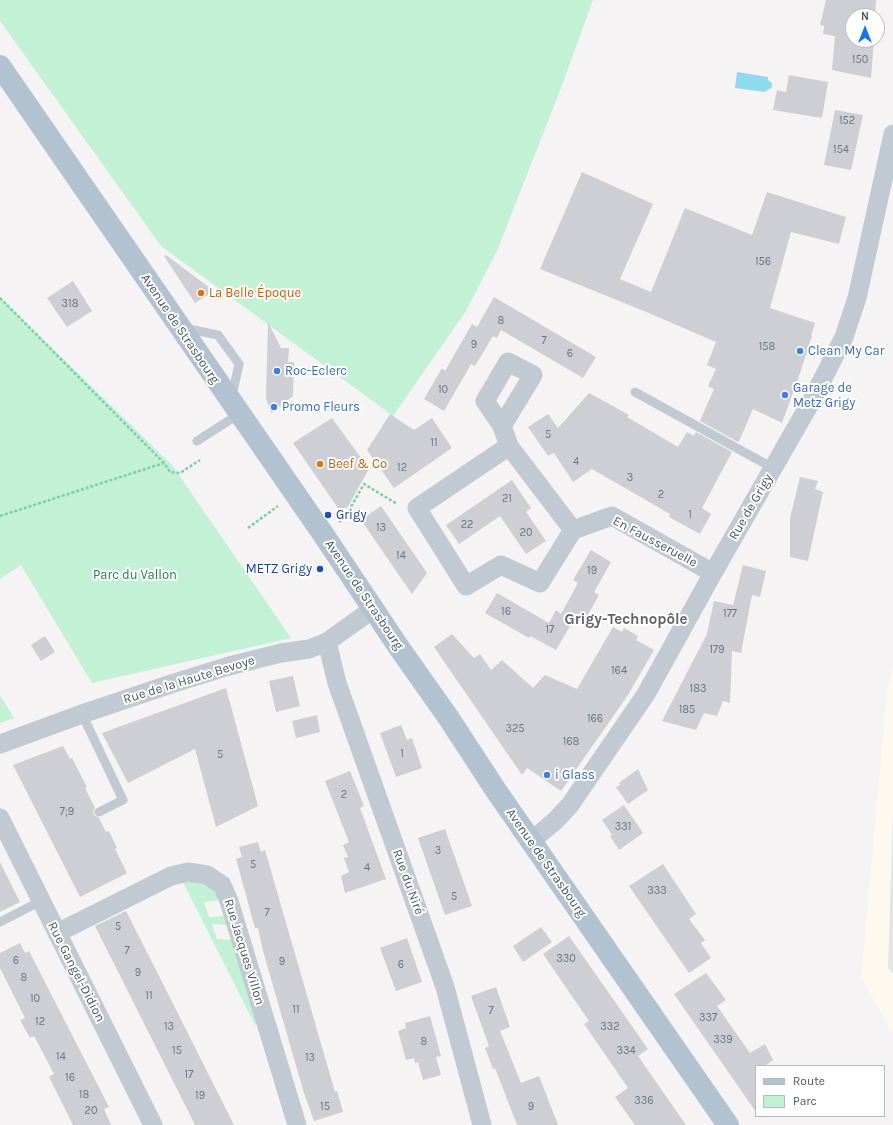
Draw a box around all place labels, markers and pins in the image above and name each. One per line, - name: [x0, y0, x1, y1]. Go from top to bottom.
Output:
- place label: La Belle Époque: [209, 285, 301, 301]
- marker: La Belle Époque: [196, 288, 206, 298]
- place label: Clean My Car: [808, 343, 884, 359]
- marker: Clean My Car: [795, 346, 805, 356]
- place label: Roc-Eclerc: [285, 363, 347, 379]
- marker: Roc-Eclerc: [272, 366, 282, 376]
- place label: Garage de Metz Grigy: [793, 380, 855, 411]
- marker: Garage de Metz Grigy: [780, 390, 790, 400]
- place label: Promo Fleurs: [282, 399, 360, 415]
- marker: Promo Fleurs: [269, 402, 279, 412]
- place label: Beef & Co: [328, 456, 387, 472]
- marker: Beef & Co: [315, 459, 325, 469]
- place label: Grigy: [336, 507, 367, 523]
- marker: Grigy: [323, 510, 333, 520]
- place label: METZ Grigy: [246, 561, 312, 577]
- marker: METZ Grigy: [315, 564, 325, 574]
- place label: i Glass: [555, 767, 595, 783]
- marker: i Glass: [542, 770, 552, 780]

